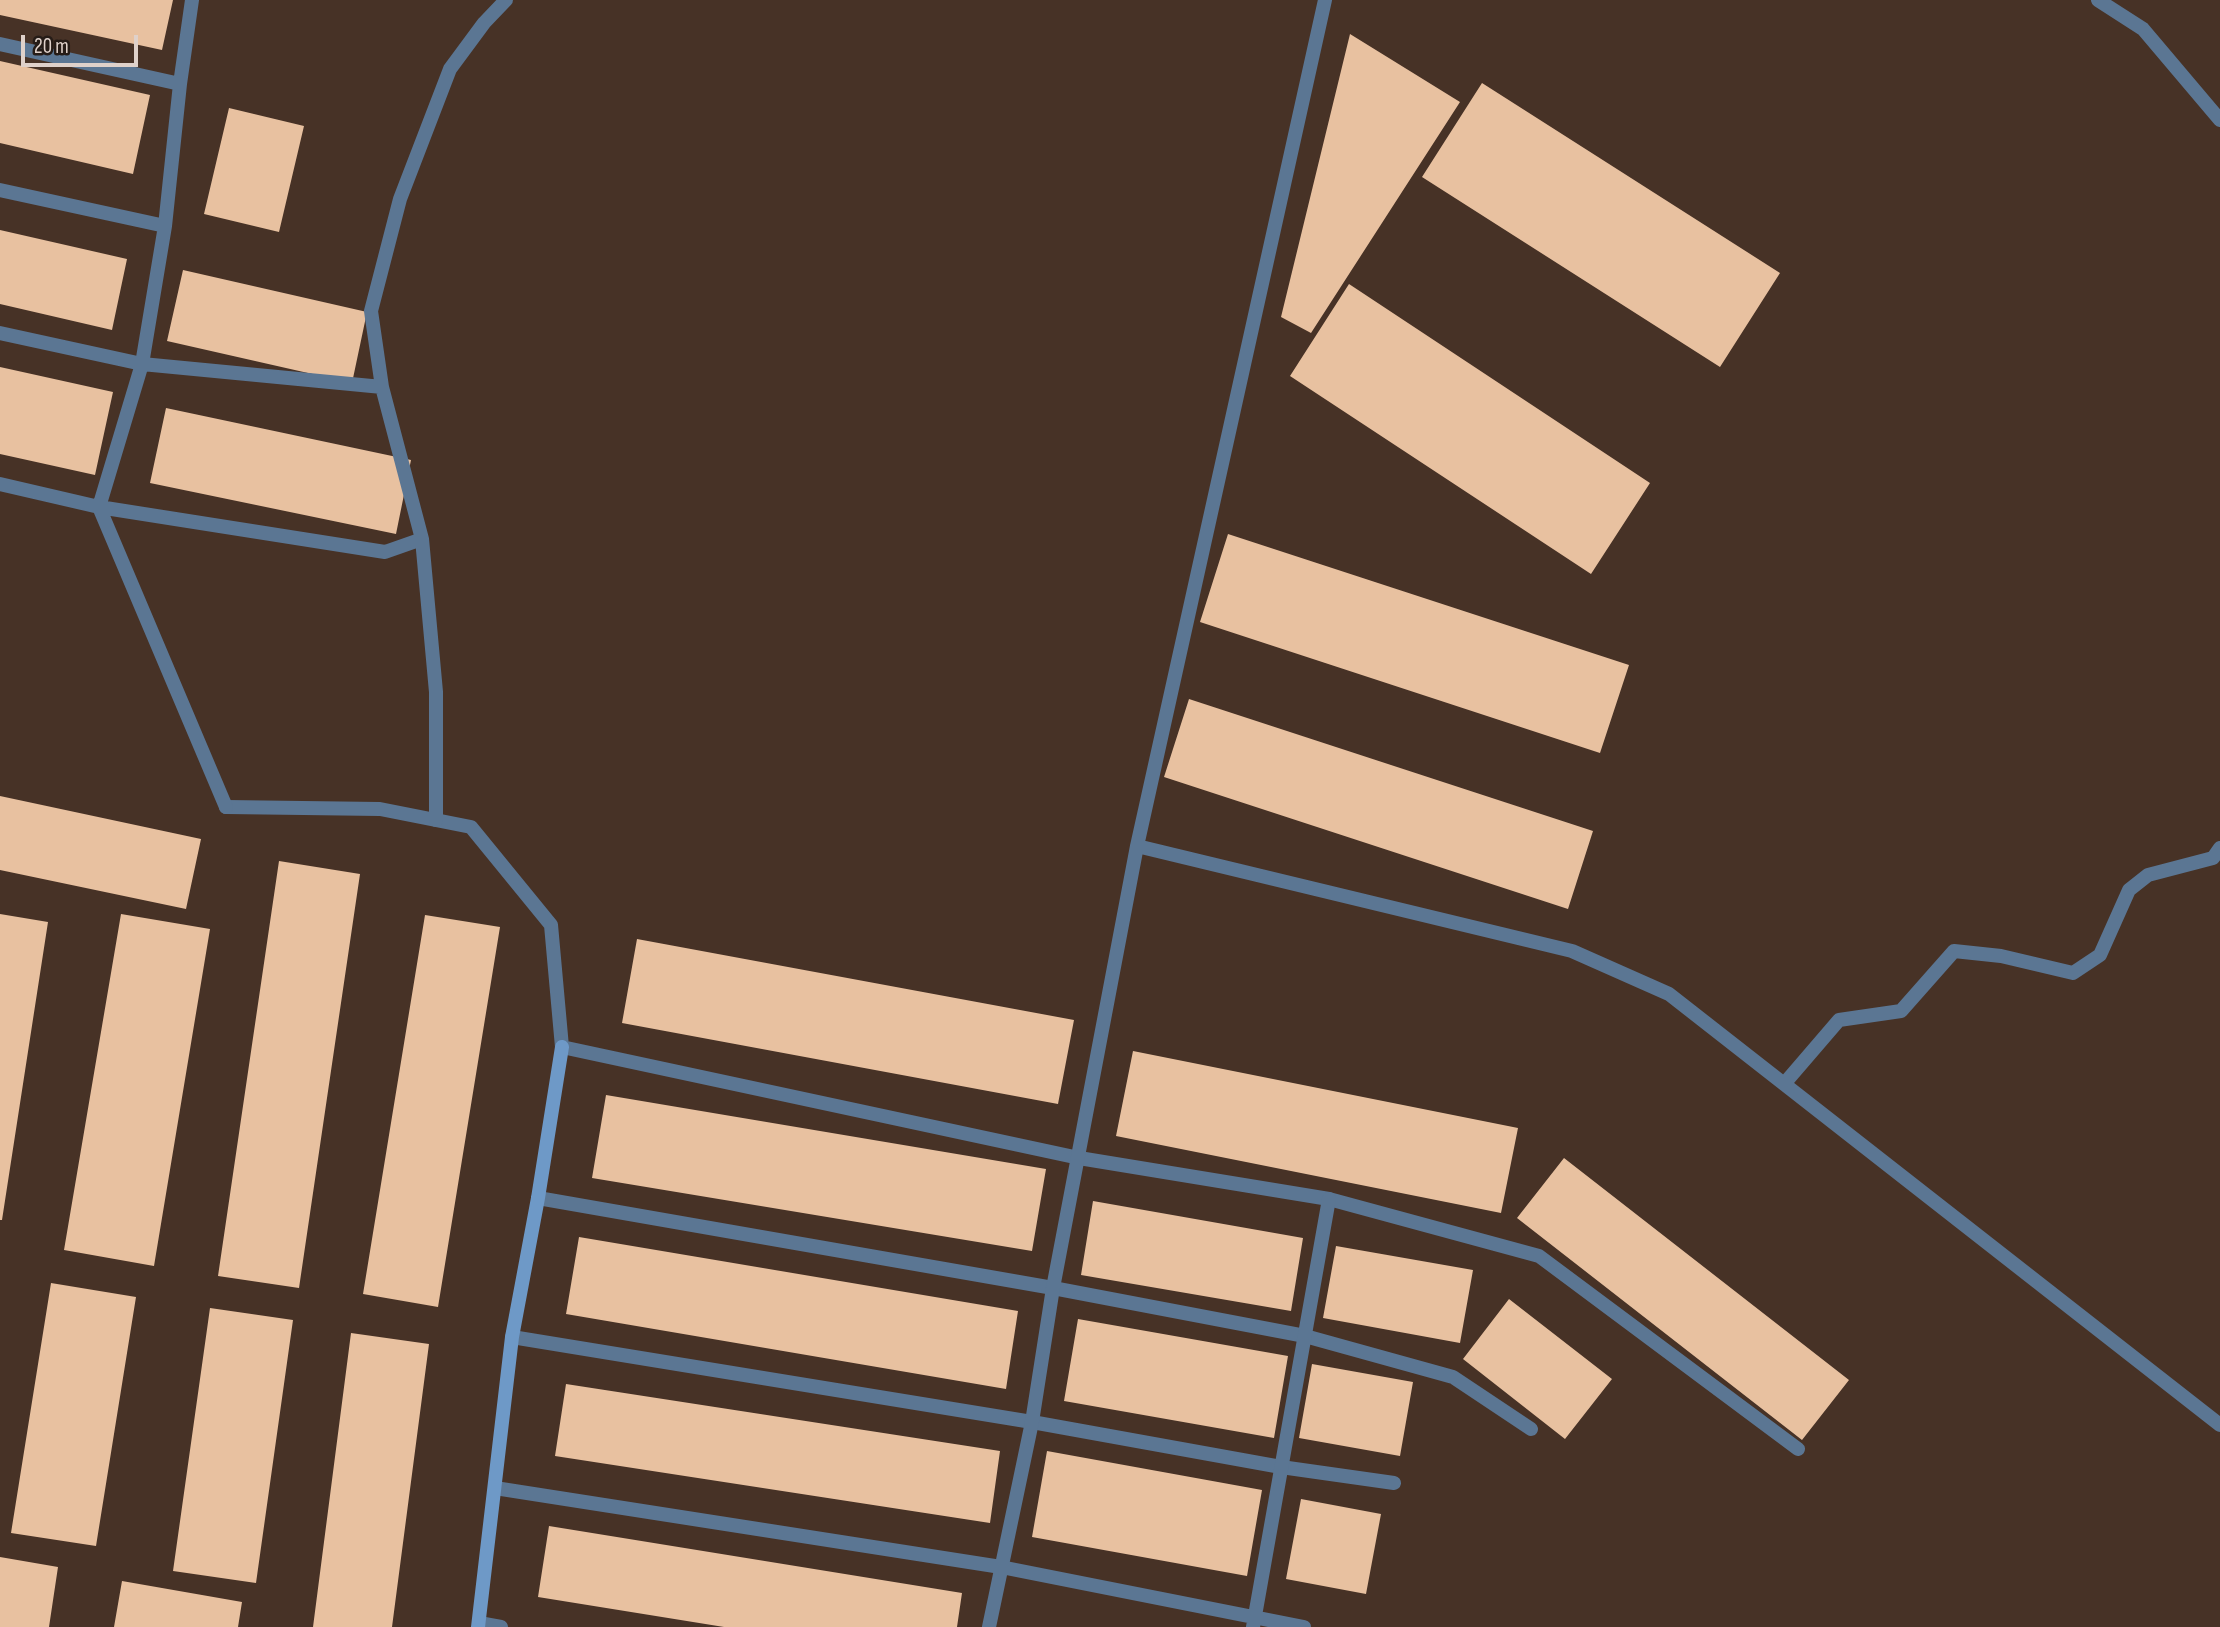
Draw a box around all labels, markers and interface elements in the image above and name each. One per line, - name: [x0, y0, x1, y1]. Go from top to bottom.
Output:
- scale bar: [24, 21, 142, 65]
- text: 20 m: [34, 34, 69, 59]

